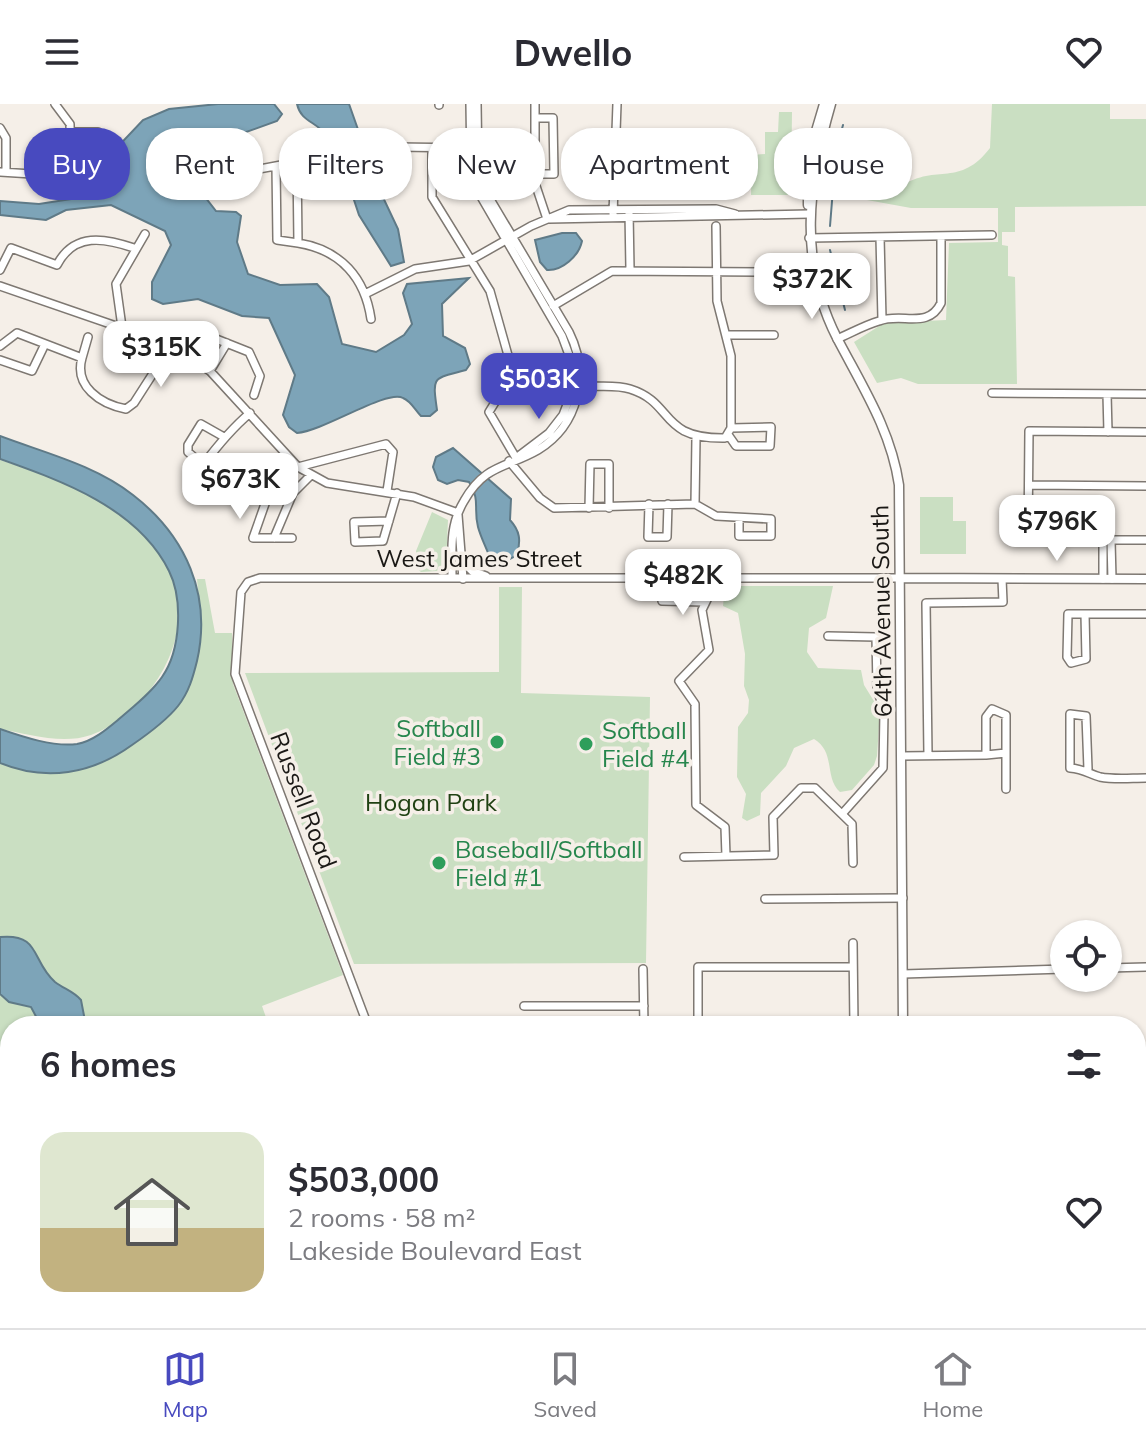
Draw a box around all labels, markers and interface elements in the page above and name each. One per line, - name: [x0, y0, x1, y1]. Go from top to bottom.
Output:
- icon: menu: [40, 30, 84, 74]
- text: Dwello: [514, 30, 632, 75]
- icon: heart: [1062, 30, 1106, 74]
- chip: Buy: [24, 128, 130, 200]
- chip: Rent: [146, 128, 263, 200]
- chip: Filters: [279, 128, 412, 200]
- chip: New: [428, 128, 545, 200]
- chip: Apartment: [561, 128, 758, 200]
- chip: House: [774, 128, 912, 200]
- pin: $372K: [756, 253, 868, 321]
- text: $372K: [772, 262, 852, 295]
- pin: $315K: [105, 321, 217, 389]
- text: $315K: [121, 330, 201, 363]
- pin: $503K: [483, 353, 595, 421]
- text: $503K: [499, 362, 579, 395]
- pin: $673K: [184, 453, 296, 521]
- text: $673K: [200, 462, 280, 495]
- pin: $796K: [1001, 495, 1113, 563]
- text: $796K: [1017, 504, 1097, 537]
- street label: 64th Avenue South: [864, 505, 898, 717]
- street label: West James Street: [376, 543, 582, 573]
- pin: $482K: [627, 549, 739, 617]
- text: $482K: [643, 558, 723, 591]
- place label: Softball Field #3: [394, 713, 481, 771]
- place label: Softball Field #4: [602, 715, 689, 773]
- street label: Russell Road: [264, 727, 344, 873]
- marker: Softball Field #3: [488, 733, 506, 751]
- marker: Softball Field #4: [577, 735, 595, 753]
- park label: Hogan Park: [365, 787, 498, 817]
- place label: Baseball/Softball Field #1: [455, 834, 642, 892]
- marker: Baseball/Softball Field #1: [430, 854, 448, 872]
- map controls: [1050, 920, 1122, 992]
- button: locate: [1050, 920, 1122, 992]
- icon: filters: [1062, 1042, 1106, 1086]
- text: 6 homes: [40, 1043, 177, 1086]
- text: $503,000: [288, 1158, 439, 1201]
- icon: home: [104, 1164, 200, 1260]
- icon: heart: [1062, 1190, 1106, 1234]
- text: 2 rooms · 58 m²: [288, 1201, 475, 1234]
- text: Lakeside Boulevard East: [288, 1234, 582, 1267]
- tab: Map: [163, 1347, 208, 1423]
- tab: Saved: [534, 1347, 597, 1423]
- tab: Home: [923, 1347, 983, 1423]

